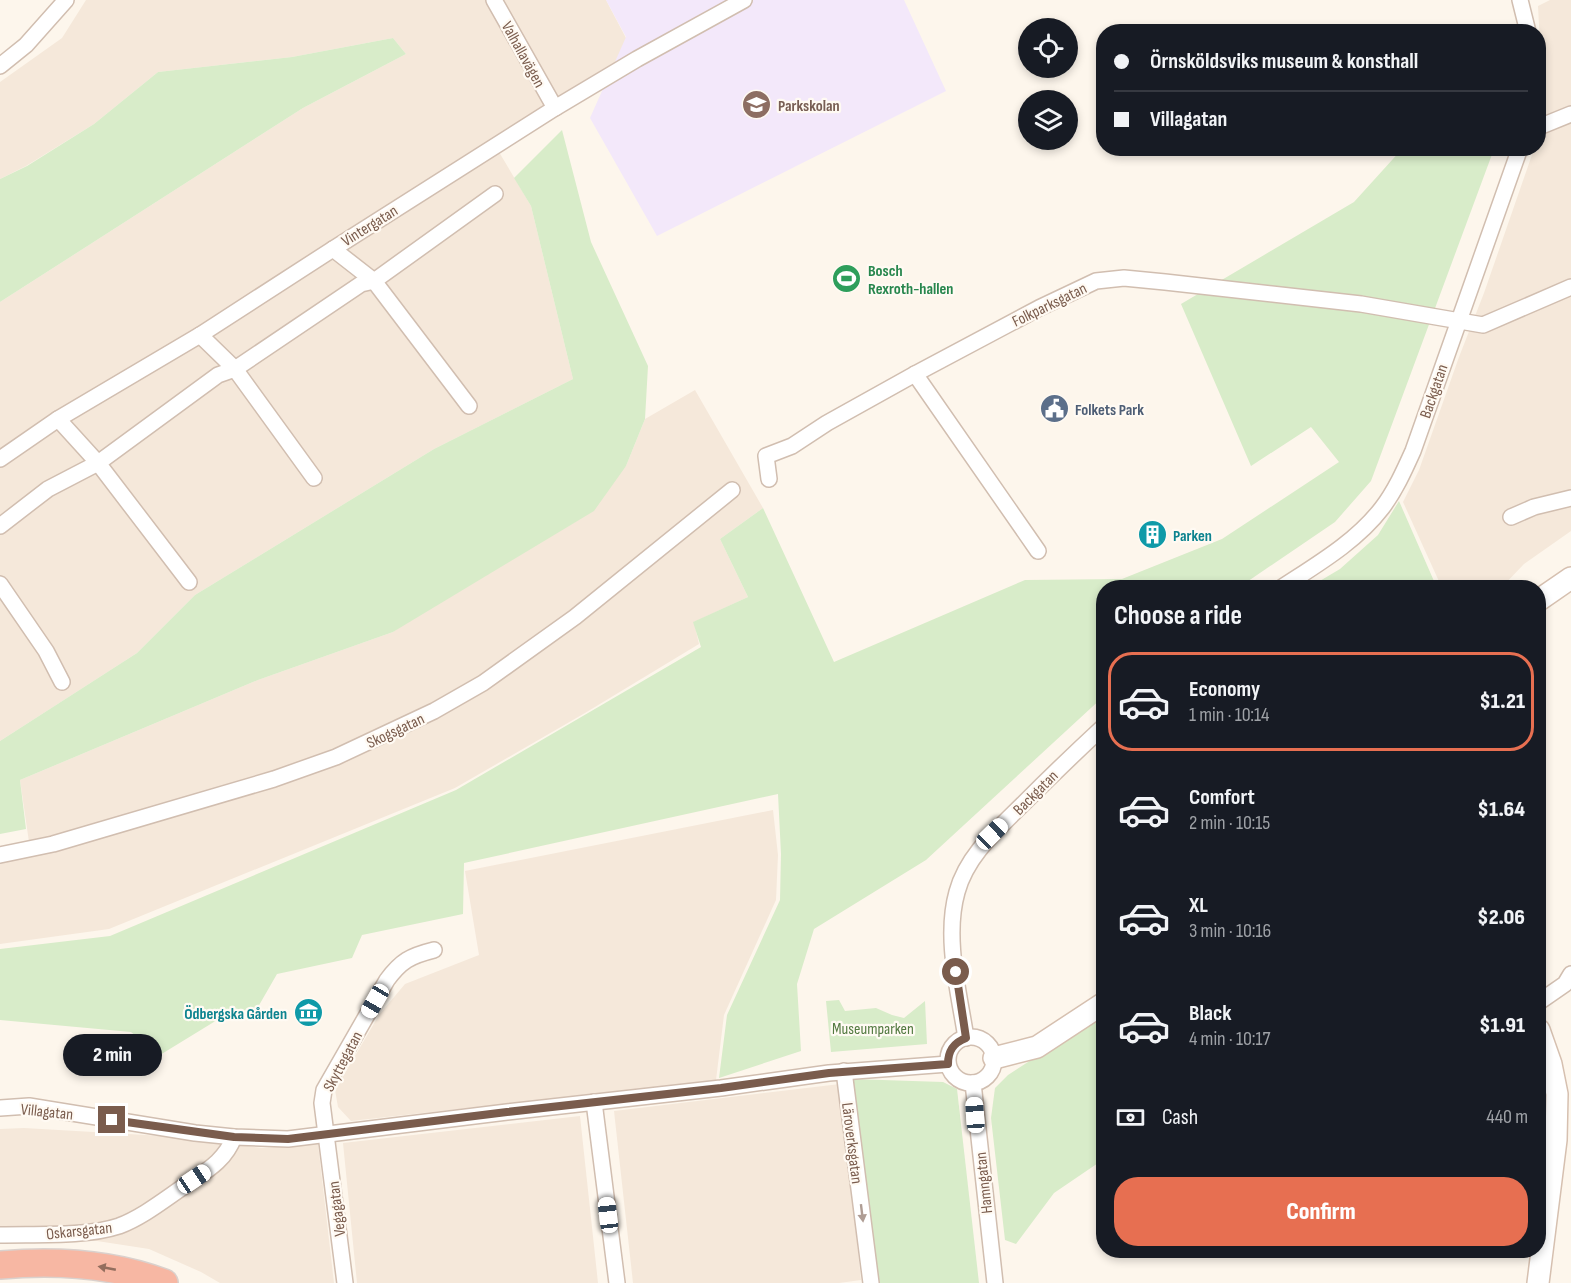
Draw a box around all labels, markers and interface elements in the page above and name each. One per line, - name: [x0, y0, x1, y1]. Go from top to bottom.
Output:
- street label: Valhallavägen: [497, 18, 549, 91]
- map controls: [1018, 18, 1078, 150]
- button: locate: [1018, 18, 1078, 78]
- text: Örnsköldsviks museum & konsthall: [1150, 48, 1418, 75]
- school or university icon: Parkskolan: [741, 89, 773, 121]
- button: layers: [1018, 90, 1078, 150]
- place label: Parkskolan: [778, 97, 840, 116]
- text: Villagatan: [1150, 106, 1227, 133]
- street label: Vintergatan: [338, 202, 401, 251]
- place label: Bosch Rexroth-hallen: [868, 262, 953, 299]
- sports icon: Bosch Rexroth-hallen: [831, 263, 863, 295]
- street label: Folkparksgatan: [1009, 279, 1090, 332]
- street label: Backgatan: [1416, 362, 1452, 421]
- public building icon: Folkets Park: [1038, 393, 1070, 425]
- place label: Folkets Park: [1075, 401, 1144, 420]
- building icon: Parken: [1136, 519, 1168, 551]
- place label: Parken: [1173, 527, 1212, 546]
- text: Choose a ride: [1114, 600, 1242, 632]
- icon: car: [1117, 675, 1171, 729]
- text: Economy: [1189, 676, 1260, 703]
- text: $1.21: [1479, 688, 1525, 715]
- text: 1 min · 10:14: [1189, 703, 1269, 727]
- street label: Skogsgatan: [364, 710, 428, 753]
- street label: Backgatan: [1010, 767, 1062, 819]
- icon: car: [1117, 783, 1171, 837]
- text: Comfort: [1189, 784, 1255, 811]
- text: $1.64: [1478, 796, 1525, 823]
- text: 2 min · 10:15: [1189, 811, 1270, 835]
- car: [973, 815, 1011, 853]
- icon: car: [1117, 891, 1171, 945]
- text: XL: [1189, 892, 1208, 919]
- text: $2.06: [1477, 904, 1525, 931]
- text: 3 min · 10:16: [1189, 919, 1271, 943]
- route start: [942, 958, 969, 985]
- car: [358, 981, 392, 1021]
- museum icon: Ödbergska Gården: [292, 997, 324, 1029]
- icon: car: [1117, 999, 1171, 1053]
- text: Black: [1189, 1000, 1231, 1027]
- place label: Ödbergska Gården: [184, 1005, 287, 1024]
- text: $1.91: [1479, 1012, 1525, 1039]
- park label: Museumparken: [832, 1020, 914, 1039]
- text: 4 min · 10:17: [1189, 1027, 1270, 1051]
- street label: Skyttegatan: [320, 1028, 367, 1095]
- callout: 2 min: [63, 1033, 162, 1075]
- text: 2 min: [93, 1043, 132, 1067]
- car: [965, 1096, 985, 1134]
- street label: Villagatan: [20, 1100, 74, 1125]
- street label: Läroverksgatan: [837, 1101, 866, 1185]
- icon: cash: [1114, 1101, 1147, 1134]
- text: Cash: [1162, 1104, 1198, 1131]
- text: 440 m: [1486, 1105, 1528, 1129]
- route end: [98, 1106, 125, 1133]
- street label: Hamngatan: [972, 1151, 997, 1214]
- car: [174, 1161, 214, 1197]
- button: Confirm: [1114, 1177, 1528, 1246]
- street label: Vegagatan: [325, 1180, 350, 1238]
- car: [597, 1196, 619, 1234]
- one-way arrow: [857, 1203, 867, 1222]
- street label: Oskarsgatan: [45, 1219, 113, 1244]
- one-way arrow: [97, 1263, 116, 1272]

